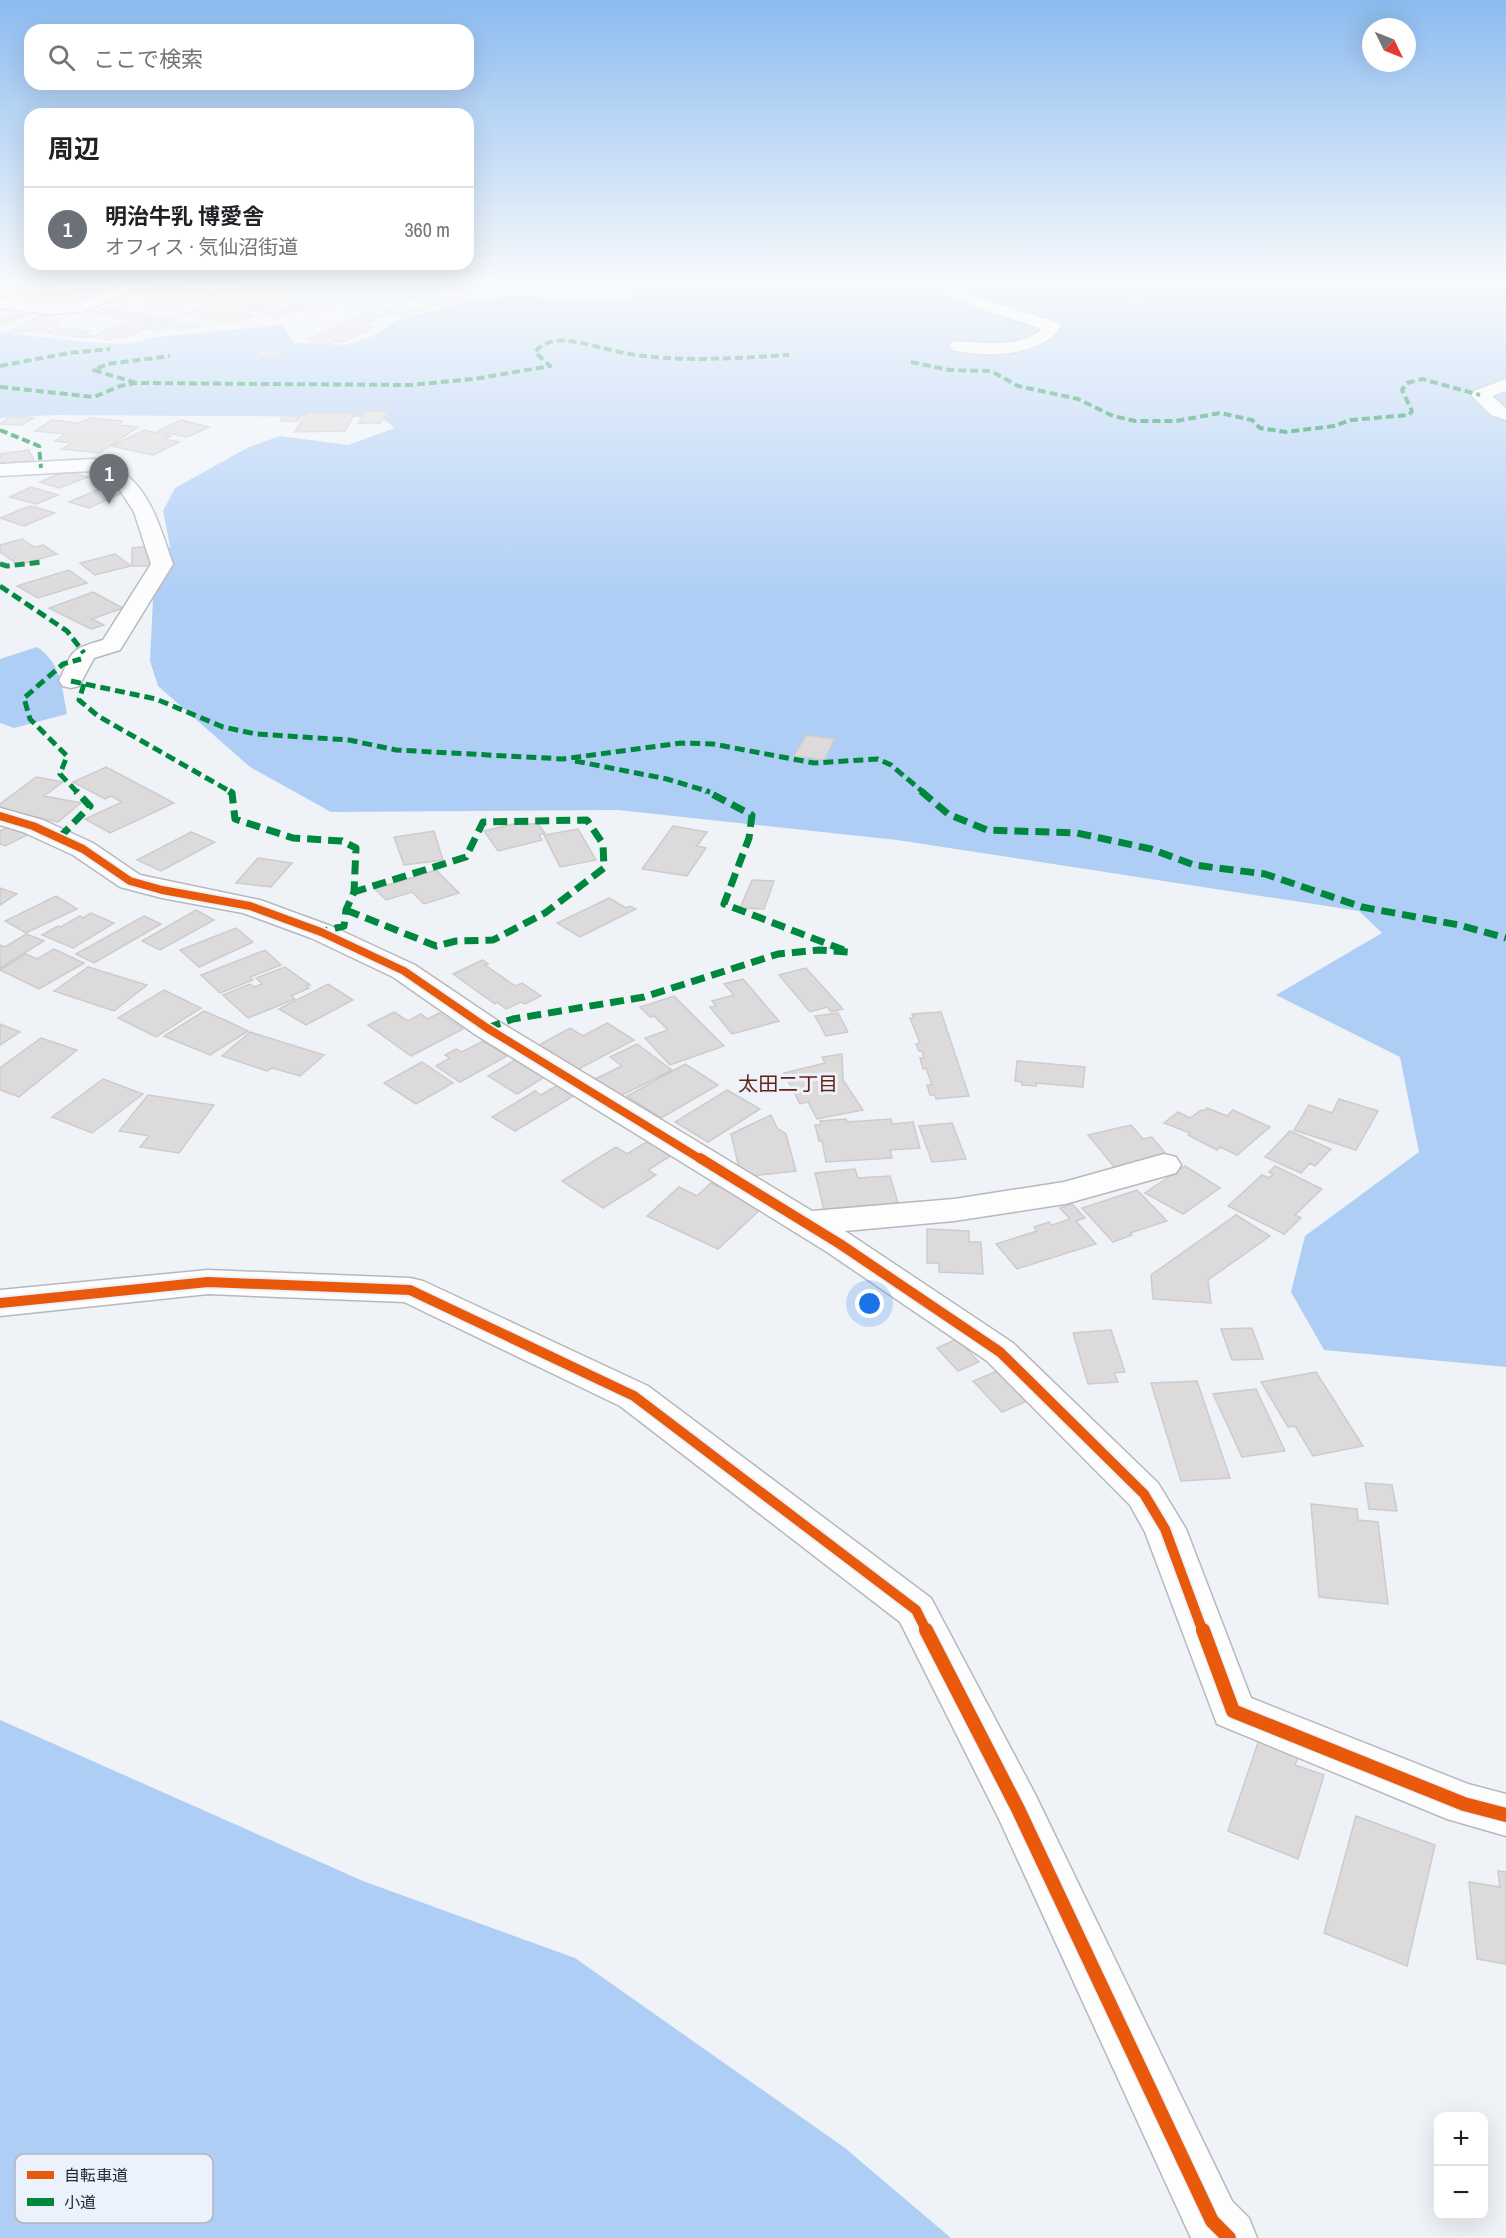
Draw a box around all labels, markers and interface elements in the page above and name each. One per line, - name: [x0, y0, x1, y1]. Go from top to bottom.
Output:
- north arrow: [1362, 18, 1416, 72]
- search box: [24, 24, 474, 90]
- icon: search: [45, 41, 78, 74]
- text: ここで検索: [93, 44, 203, 74]
- text: 周辺: [48, 131, 100, 166]
- text: 明治牛乳 博愛舎: [105, 201, 264, 231]
- text: 1: [63, 216, 72, 243]
- text: 360 m: [404, 216, 450, 243]
- text: オフィス · 気仙沼街道: [105, 233, 298, 260]
- pin: 1: [90, 454, 128, 504]
- district label: 太田二丁目: [738, 1070, 838, 1097]
- your location: [855, 1289, 884, 1318]
- map controls: [1434, 2112, 1488, 2220]
- button: +: [1434, 2112, 1488, 2166]
- legend: [15, 2154, 213, 2223]
- text: 自転車道: [64, 2164, 128, 2186]
- button: −: [1434, 2166, 1488, 2220]
- text: 小道: [64, 2191, 96, 2213]

